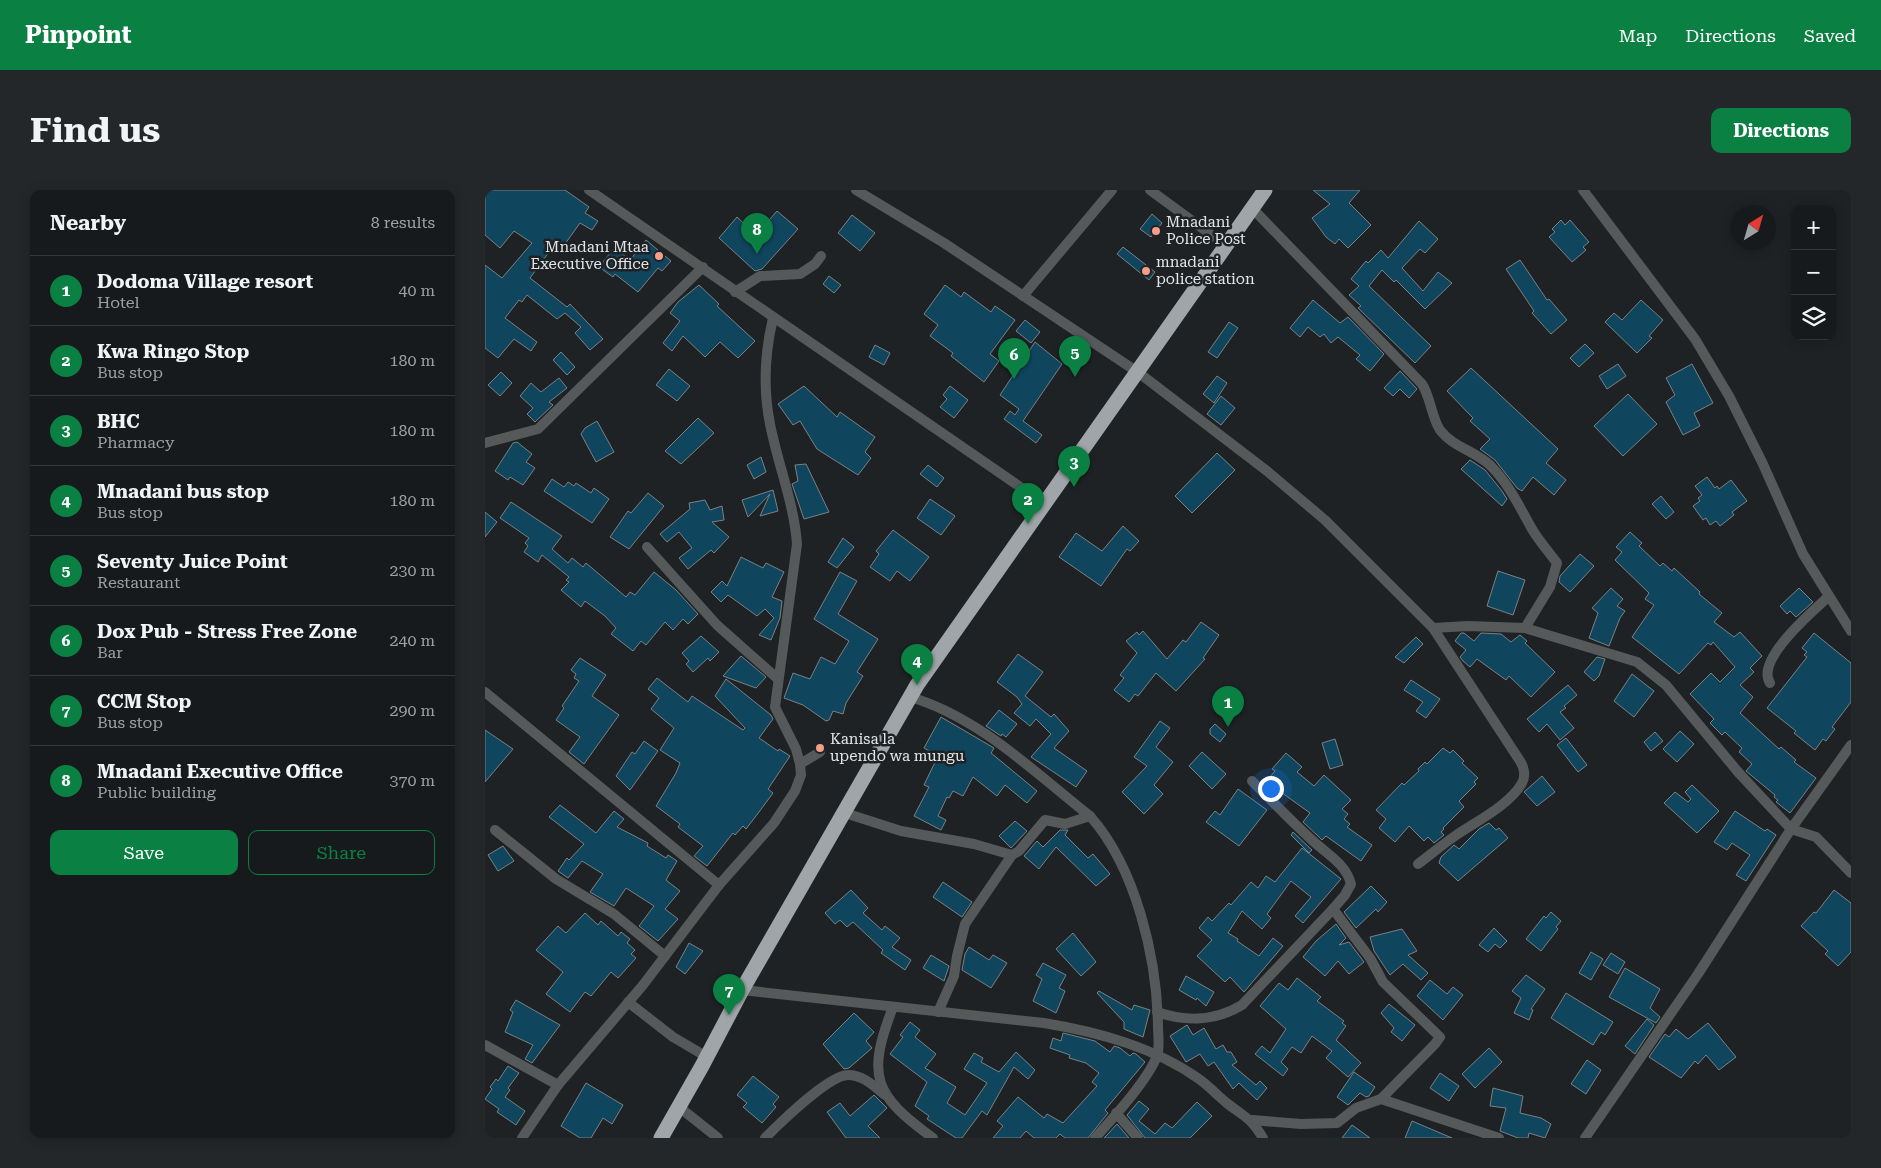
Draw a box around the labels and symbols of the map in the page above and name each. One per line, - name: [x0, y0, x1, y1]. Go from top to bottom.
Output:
- north arrow: [1731, 205, 1776, 250]
- pin: 8: [741, 213, 773, 254]
- place label: Mnadani Police Post: [1166, 213, 1246, 248]
- marker: Mnadani Police Post: [1150, 225, 1162, 237]
- place label: Mnadani Mtaa Executive Office: [531, 238, 649, 273]
- marker: Mnadani Mtaa Executive Office: [653, 250, 665, 262]
- place label: mnadani police station: [1156, 253, 1255, 288]
- marker: mnadani police station: [1140, 265, 1152, 277]
- pin: 5: [1059, 336, 1091, 377]
- pin: 6: [998, 338, 1030, 379]
- pin: 3: [1058, 446, 1090, 487]
- pin: 2: [1012, 483, 1044, 524]
- pin: 4: [901, 644, 933, 685]
- pin: 1: [1212, 686, 1244, 727]
- place label: Kanisa la upendo wa mungu: [830, 730, 965, 765]
- marker: Kanisa la upendo wa mungu: [814, 742, 826, 754]
- your location: [1258, 776, 1284, 802]
- pin: 7: [713, 974, 745, 1015]

